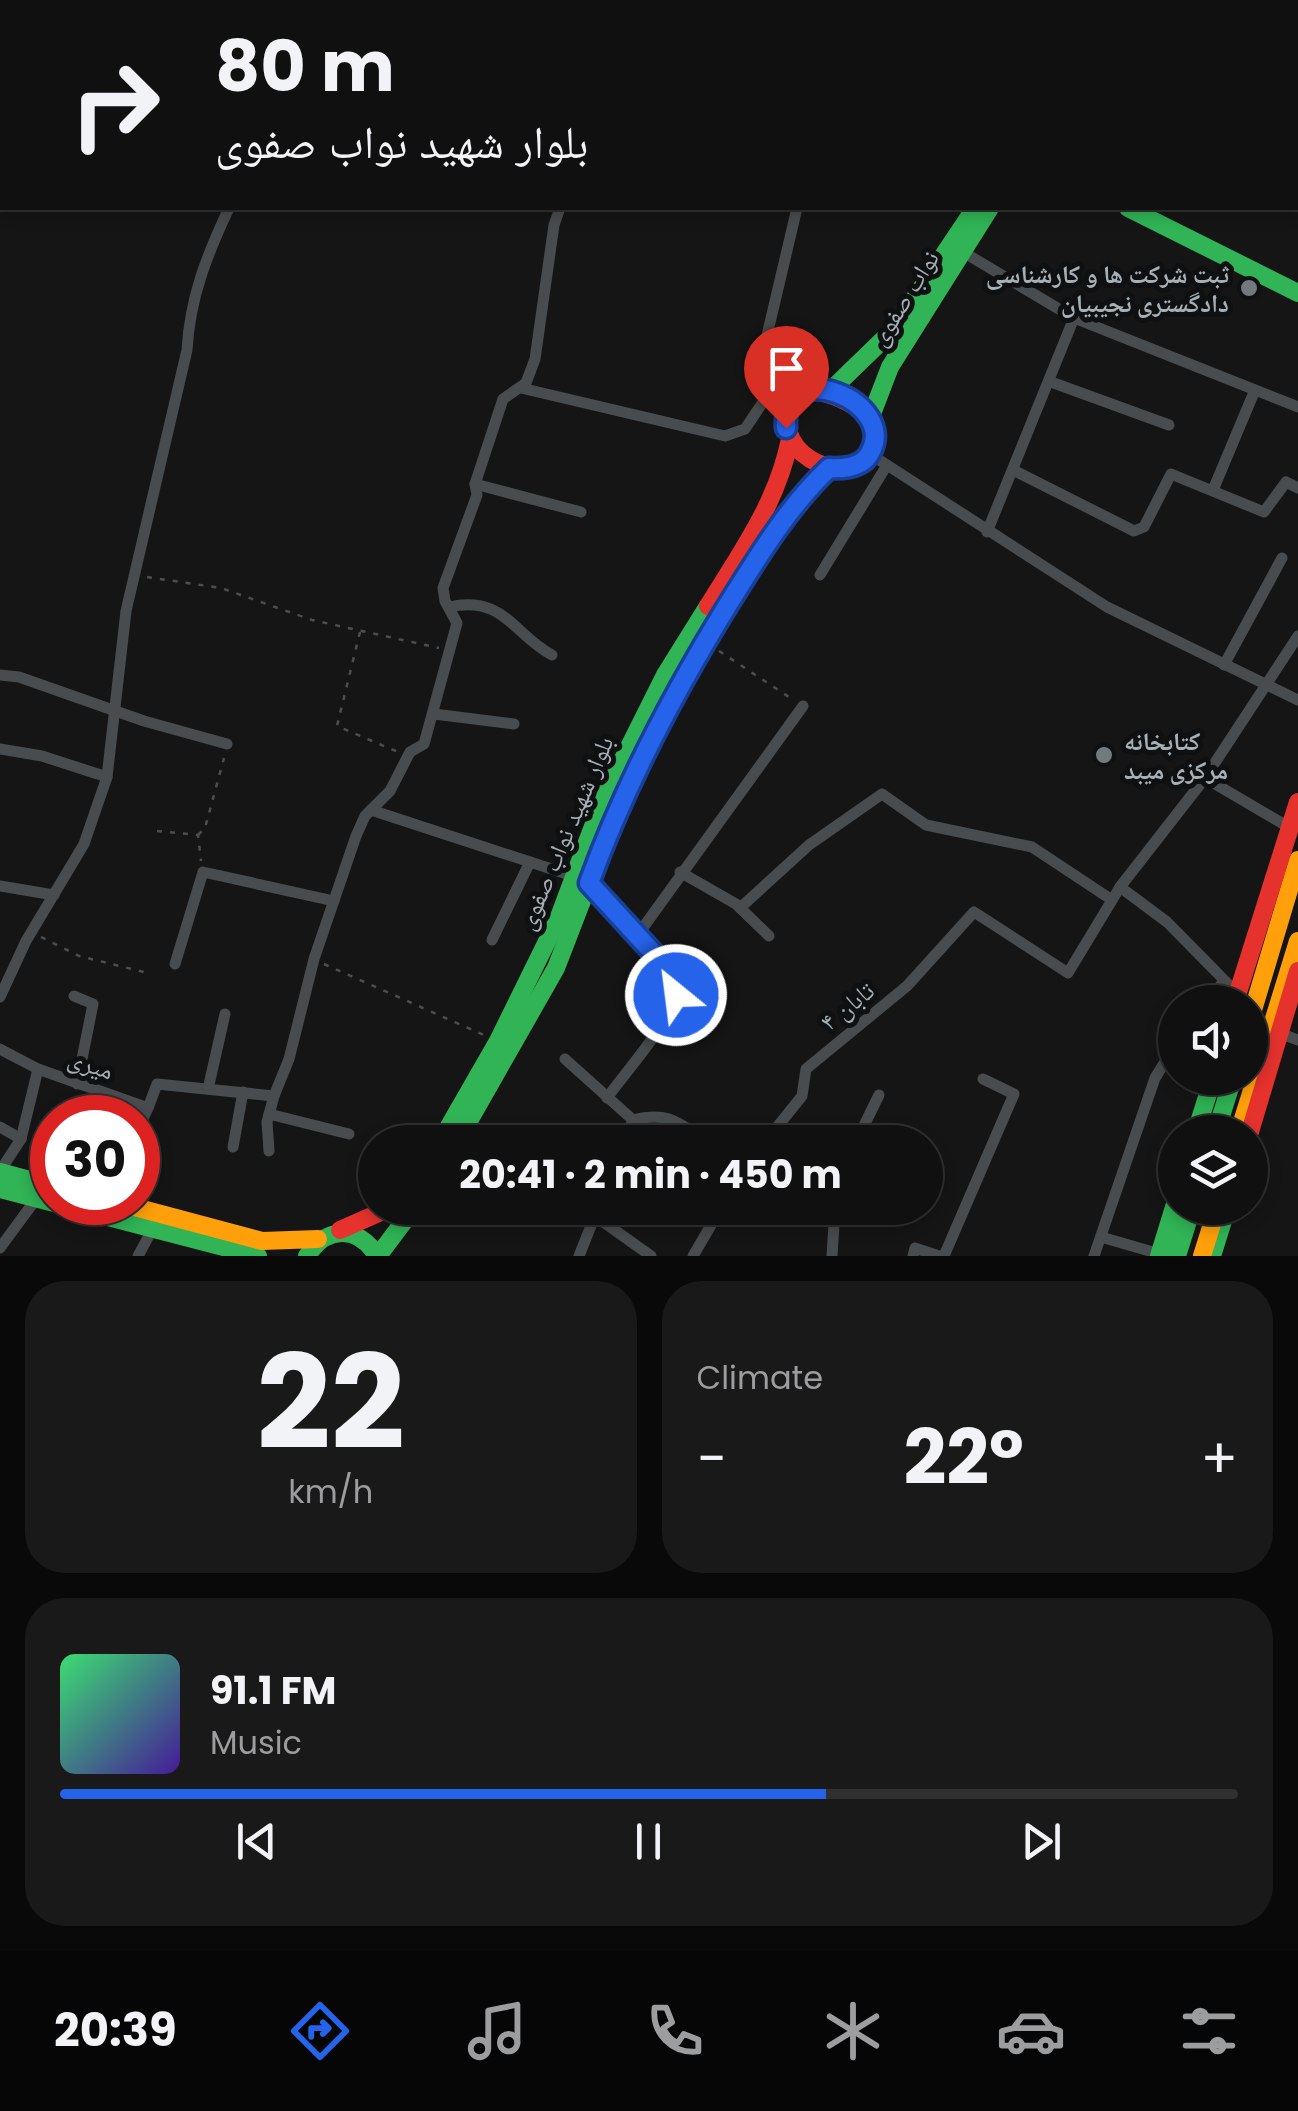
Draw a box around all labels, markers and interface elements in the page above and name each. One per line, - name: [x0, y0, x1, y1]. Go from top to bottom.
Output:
- text: 80 m: [215, 17, 395, 116]
- icon: right: [50, 40, 180, 170]
- text: بلوار شهید نواب صفوی: [215, 111, 588, 174]
- street label: نواب صفوی: [861, 244, 948, 353]
- place label: ثبت شرکت ها و کارشناسی دادگستری نجیبیان: [986, 257, 1229, 321]
- marker: ثبت شرکت ها و کارشناسی دادگستری نجیبیان: [1238, 277, 1260, 299]
- pin: [744, 326, 829, 429]
- icon: arrive: [759, 341, 814, 396]
- place label: کتابخانه مرکزی میبد: [1124, 724, 1228, 788]
- street label: بلوار شهید نواب صفوی: [509, 731, 622, 936]
- marker: کتابخانه مرکزی میبد: [1093, 744, 1115, 766]
- position arrow: [624, 943, 728, 1047]
- street label: تابان ۴: [813, 974, 882, 1039]
- map controls: [1158, 985, 1268, 1225]
- button: sound: [1158, 985, 1268, 1095]
- street label: میری: [63, 1040, 118, 1088]
- speed limit sign: 30: [30, 1095, 160, 1225]
- button: layers: [1158, 1115, 1268, 1225]
- text: 20:41 · 2 min · 450 m: [459, 1148, 842, 1201]
- text: 22: [257, 1311, 405, 1494]
- text: Climate: [697, 1355, 823, 1400]
- text: 22°: [903, 1405, 1024, 1510]
- text: −: [697, 1420, 727, 1497]
- text: +: [1200, 1420, 1238, 1497]
- text: km/h: [288, 1469, 373, 1514]
- text: 91.1 FM: [210, 1664, 336, 1717]
- text: Music: [210, 1720, 302, 1765]
- icon: previous: [229, 1814, 284, 1869]
- icon: pause: [621, 1814, 676, 1869]
- icon: next: [1014, 1814, 1069, 1869]
- icon: directions: [285, 1996, 355, 2066]
- icon: music: [462, 1996, 532, 2066]
- icon: phone: [640, 1996, 710, 2066]
- icon: climate: [818, 1996, 888, 2066]
- icon: car: [996, 1996, 1066, 2066]
- icon: filters: [1174, 1996, 1244, 2066]
- text: 20:39: [54, 1999, 177, 2062]

